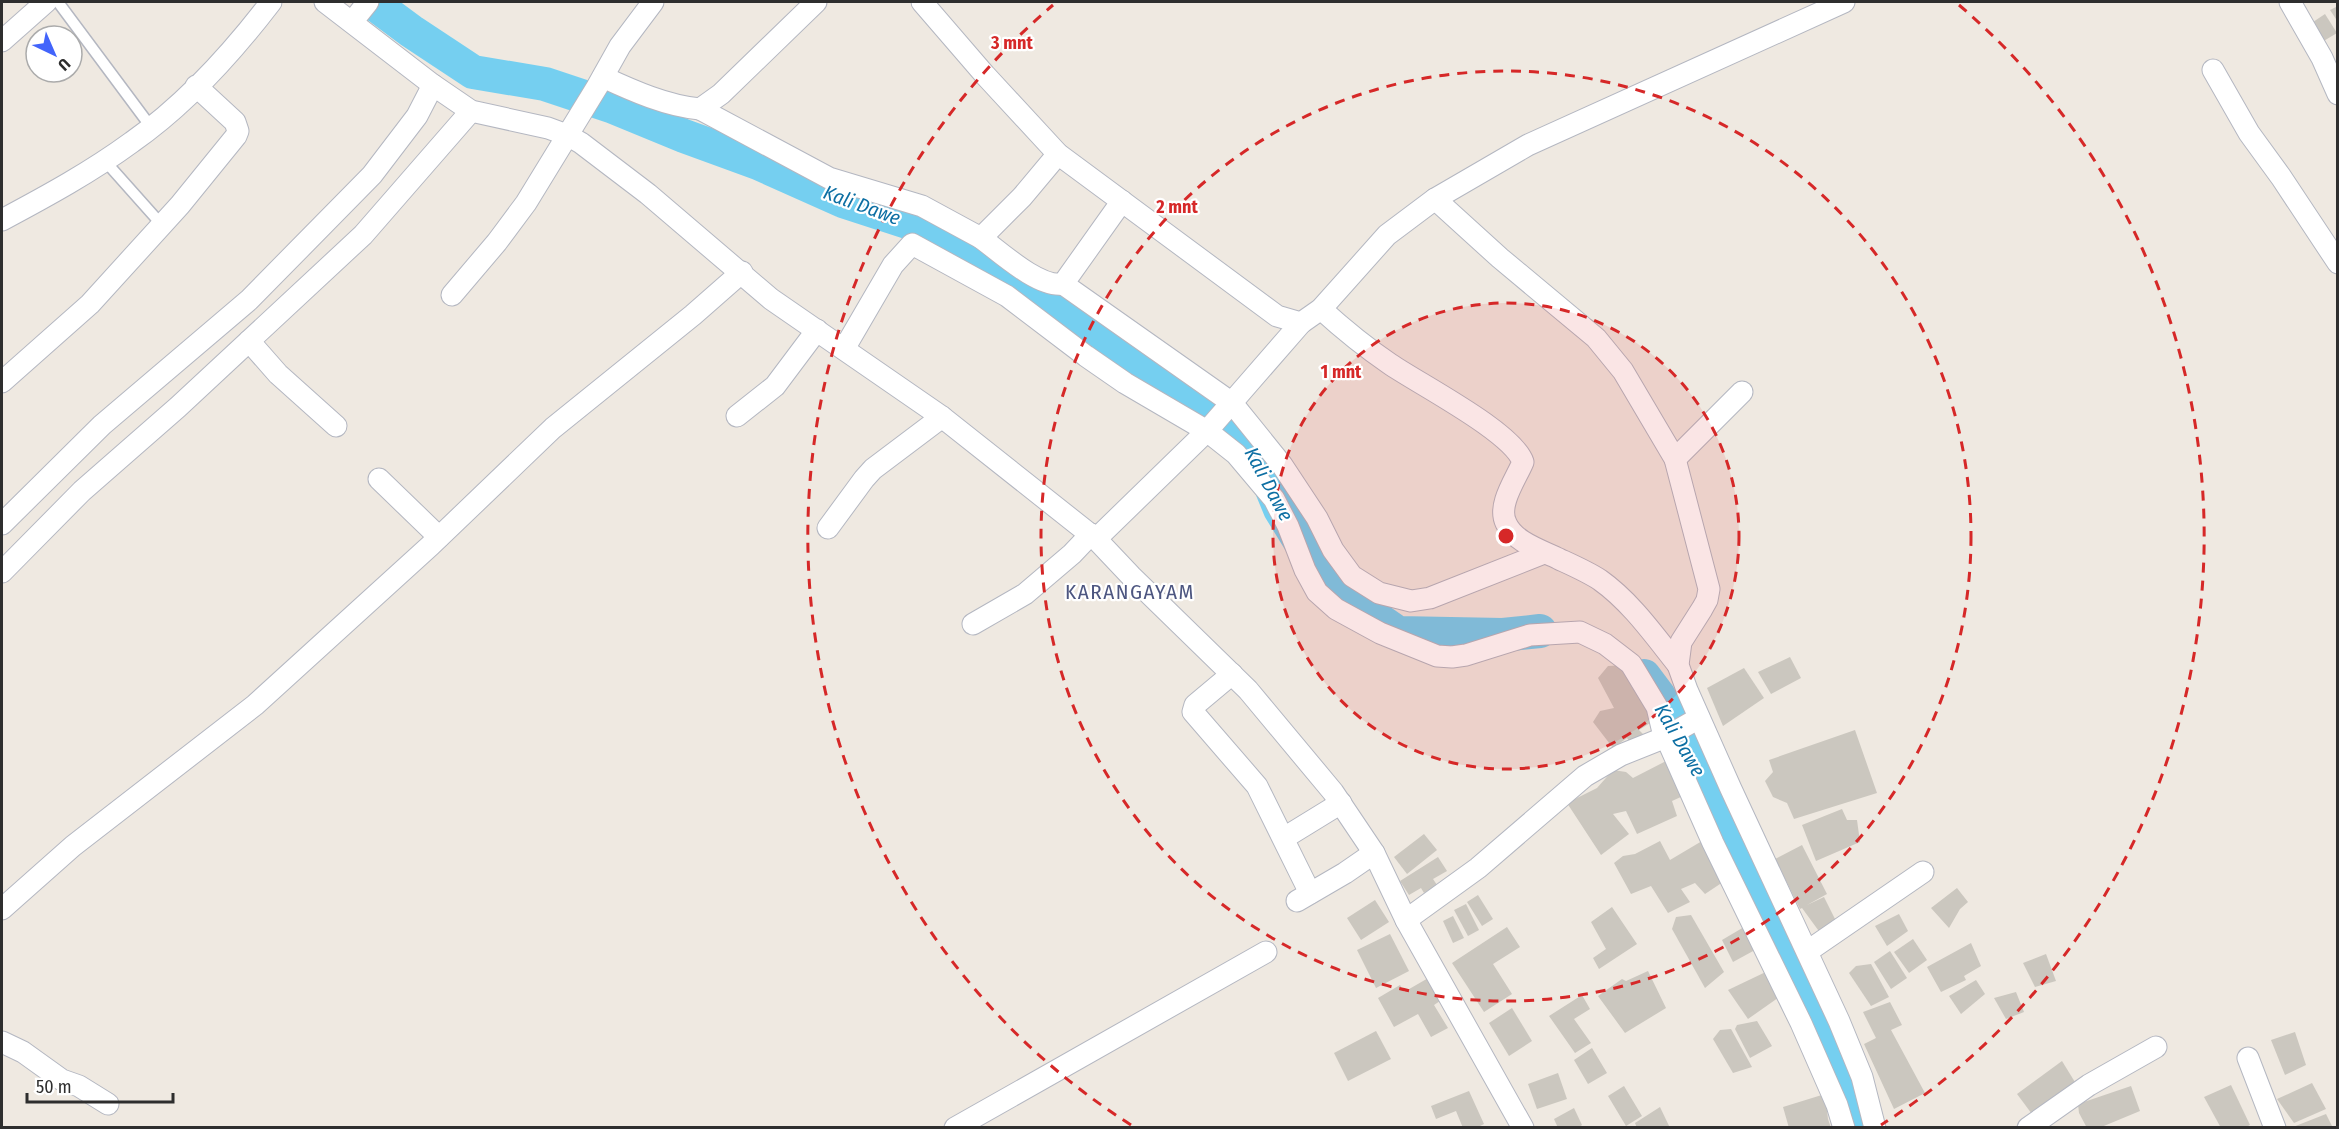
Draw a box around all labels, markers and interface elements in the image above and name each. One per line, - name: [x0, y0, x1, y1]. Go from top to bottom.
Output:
- north arrow: [24, 24, 84, 84]
- text: 3 mnt: [990, 32, 1034, 54]
- text: U: [54, 54, 74, 75]
- water label: Kali Dawe: [820, 180, 904, 230]
- text: 2 mnt: [1155, 196, 1198, 218]
- text: 1 mnt: [1321, 361, 1362, 383]
- water label: Kali Dawe: [1240, 443, 1299, 525]
- centre of rings: [1496, 526, 1516, 546]
- district label: KARANGAYAM: [1065, 579, 1195, 605]
- water label: Kali Dawe: [1650, 699, 1711, 781]
- scale bar: [27, 1066, 172, 1104]
- text: 50 m: [36, 1076, 72, 1098]

